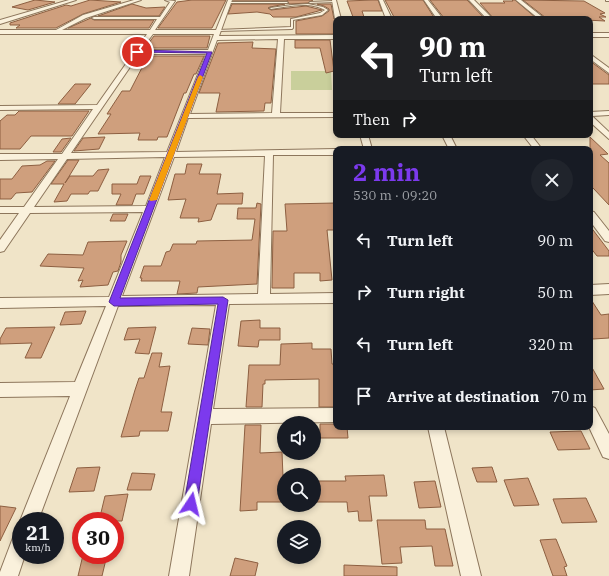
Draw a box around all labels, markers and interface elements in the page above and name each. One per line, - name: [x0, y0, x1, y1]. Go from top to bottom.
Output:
- text: 90 m: [419, 28, 486, 65]
- icon: left: [353, 32, 405, 84]
- pin: [120, 35, 154, 69]
- icon: arrive: [126, 41, 148, 63]
- text: Turn left: [419, 64, 493, 87]
- icon: right: [398, 108, 420, 130]
- text: Then: [353, 110, 390, 129]
- text: 2 min: [353, 156, 420, 188]
- button: close: [531, 159, 573, 201]
- text: 530 m · 09:20: [353, 187, 437, 204]
- icon: left: [353, 229, 375, 251]
- text: Turn left: [387, 231, 453, 250]
- text: 90 m: [537, 231, 573, 250]
- icon: right: [353, 281, 375, 303]
- text: Turn right: [387, 283, 465, 302]
- text: 50 m: [537, 283, 573, 302]
- icon: left: [353, 333, 375, 355]
- text: Turn left: [387, 335, 453, 354]
- text: 320 m: [528, 335, 573, 354]
- icon: arrive: [353, 385, 375, 407]
- text: Arrive at destination: [387, 387, 539, 406]
- text: 70 m: [551, 387, 587, 406]
- map controls: [277, 416, 321, 564]
- button: sound: [277, 416, 321, 460]
- button: search: [277, 468, 321, 512]
- position arrow: [170, 483, 212, 525]
- speed limit sign: 30: [72, 512, 124, 564]
- text: 21: [26, 519, 50, 546]
- button: layers: [277, 520, 321, 564]
- text: km/h: [25, 541, 51, 554]

